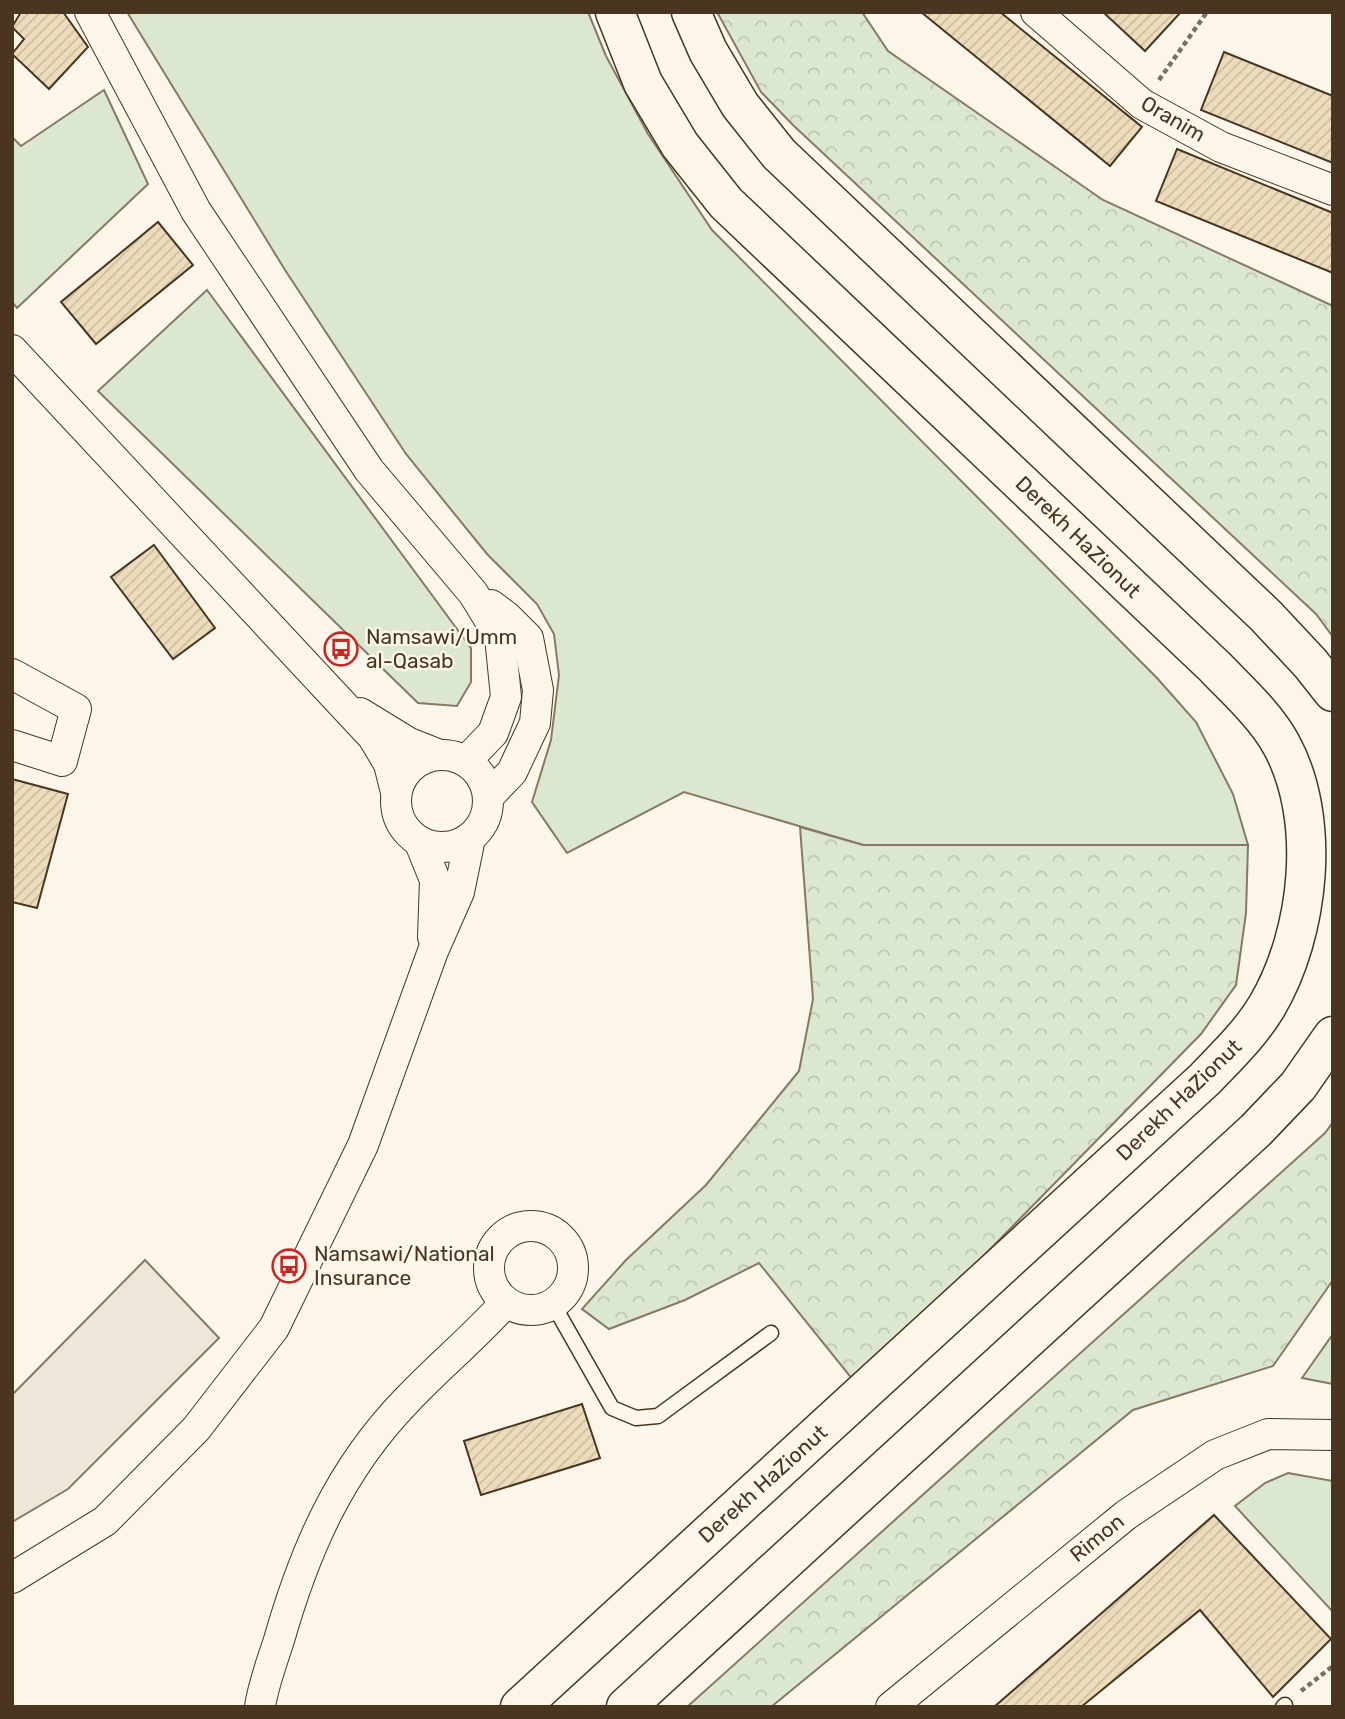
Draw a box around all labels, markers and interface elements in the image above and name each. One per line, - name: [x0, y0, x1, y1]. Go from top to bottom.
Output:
- street label: Oranim: [1137, 90, 1210, 147]
- street label: Derekh HaZionut: [1011, 471, 1146, 603]
- place label: Namsawi/Umm al-Qasab: [366, 624, 517, 673]
- bus stop icon: Namsawi/Umm al-Qasab: [322, 630, 360, 668]
- street label: Derekh HaZionut: [1111, 1034, 1246, 1166]
- place label: Namsawi/National Insurance: [314, 1241, 495, 1290]
- bus stop icon: Namsawi/National Insurance: [270, 1247, 308, 1285]
- street label: Derekh HaZionut: [693, 1419, 832, 1548]
- street label: Rimon: [1065, 1508, 1129, 1567]

